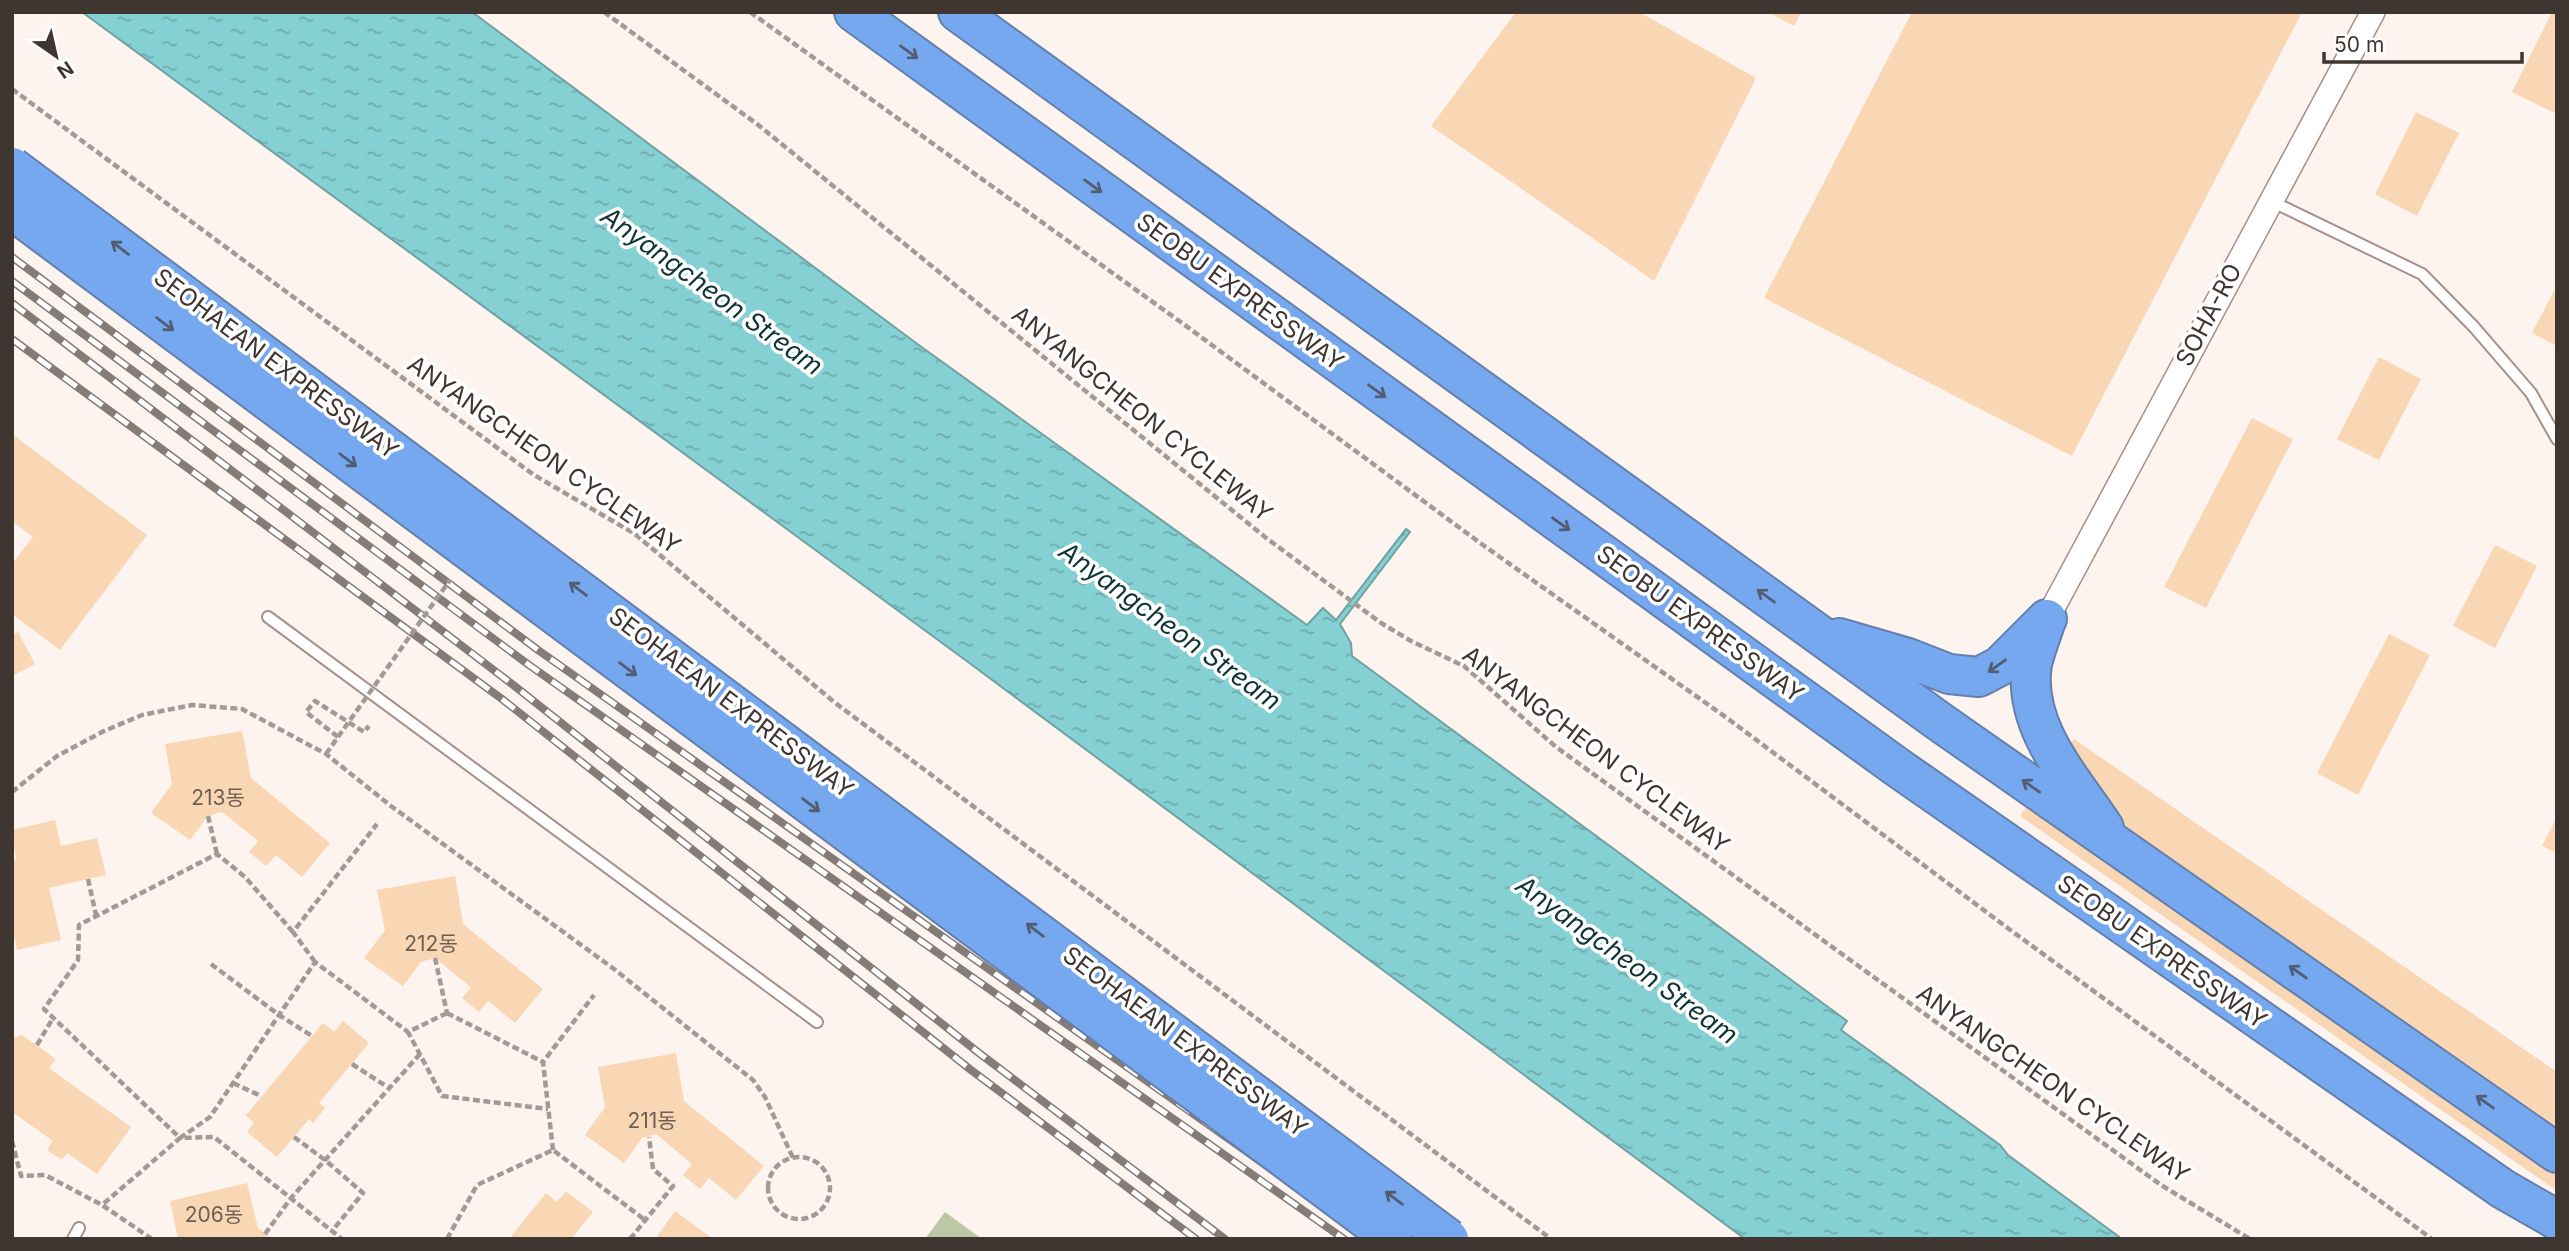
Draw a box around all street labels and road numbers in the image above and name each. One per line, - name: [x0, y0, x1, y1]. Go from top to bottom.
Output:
- street label: SEOBU EXPRESSWAY: [1131, 207, 1349, 376]
- street label: SOHA-RO: [2169, 258, 2248, 371]
- street label: SEOHAEAN EXPRESSWAY: [148, 262, 404, 465]
- street label: ANYANGCHEON CYCLEWAY: [1006, 300, 1278, 528]
- street label: ANYANGCHEON CYCLEWAY: [402, 349, 686, 560]
- street label: SEOBU EXPRESSWAY: [1591, 539, 1809, 708]
- street label: SEOHAEAN EXPRESSWAY: [603, 601, 859, 804]
- street label: ANYANGCHEON CYCLEWAY: [1457, 640, 1735, 859]
- street label: SEOBU EXPRESSWAY: [2052, 868, 2272, 1035]
- street label: SEOHAEAN EXPRESSWAY: [1057, 940, 1313, 1143]
- street label: ANYANGCHEON CYCLEWAY: [1911, 978, 2195, 1189]

